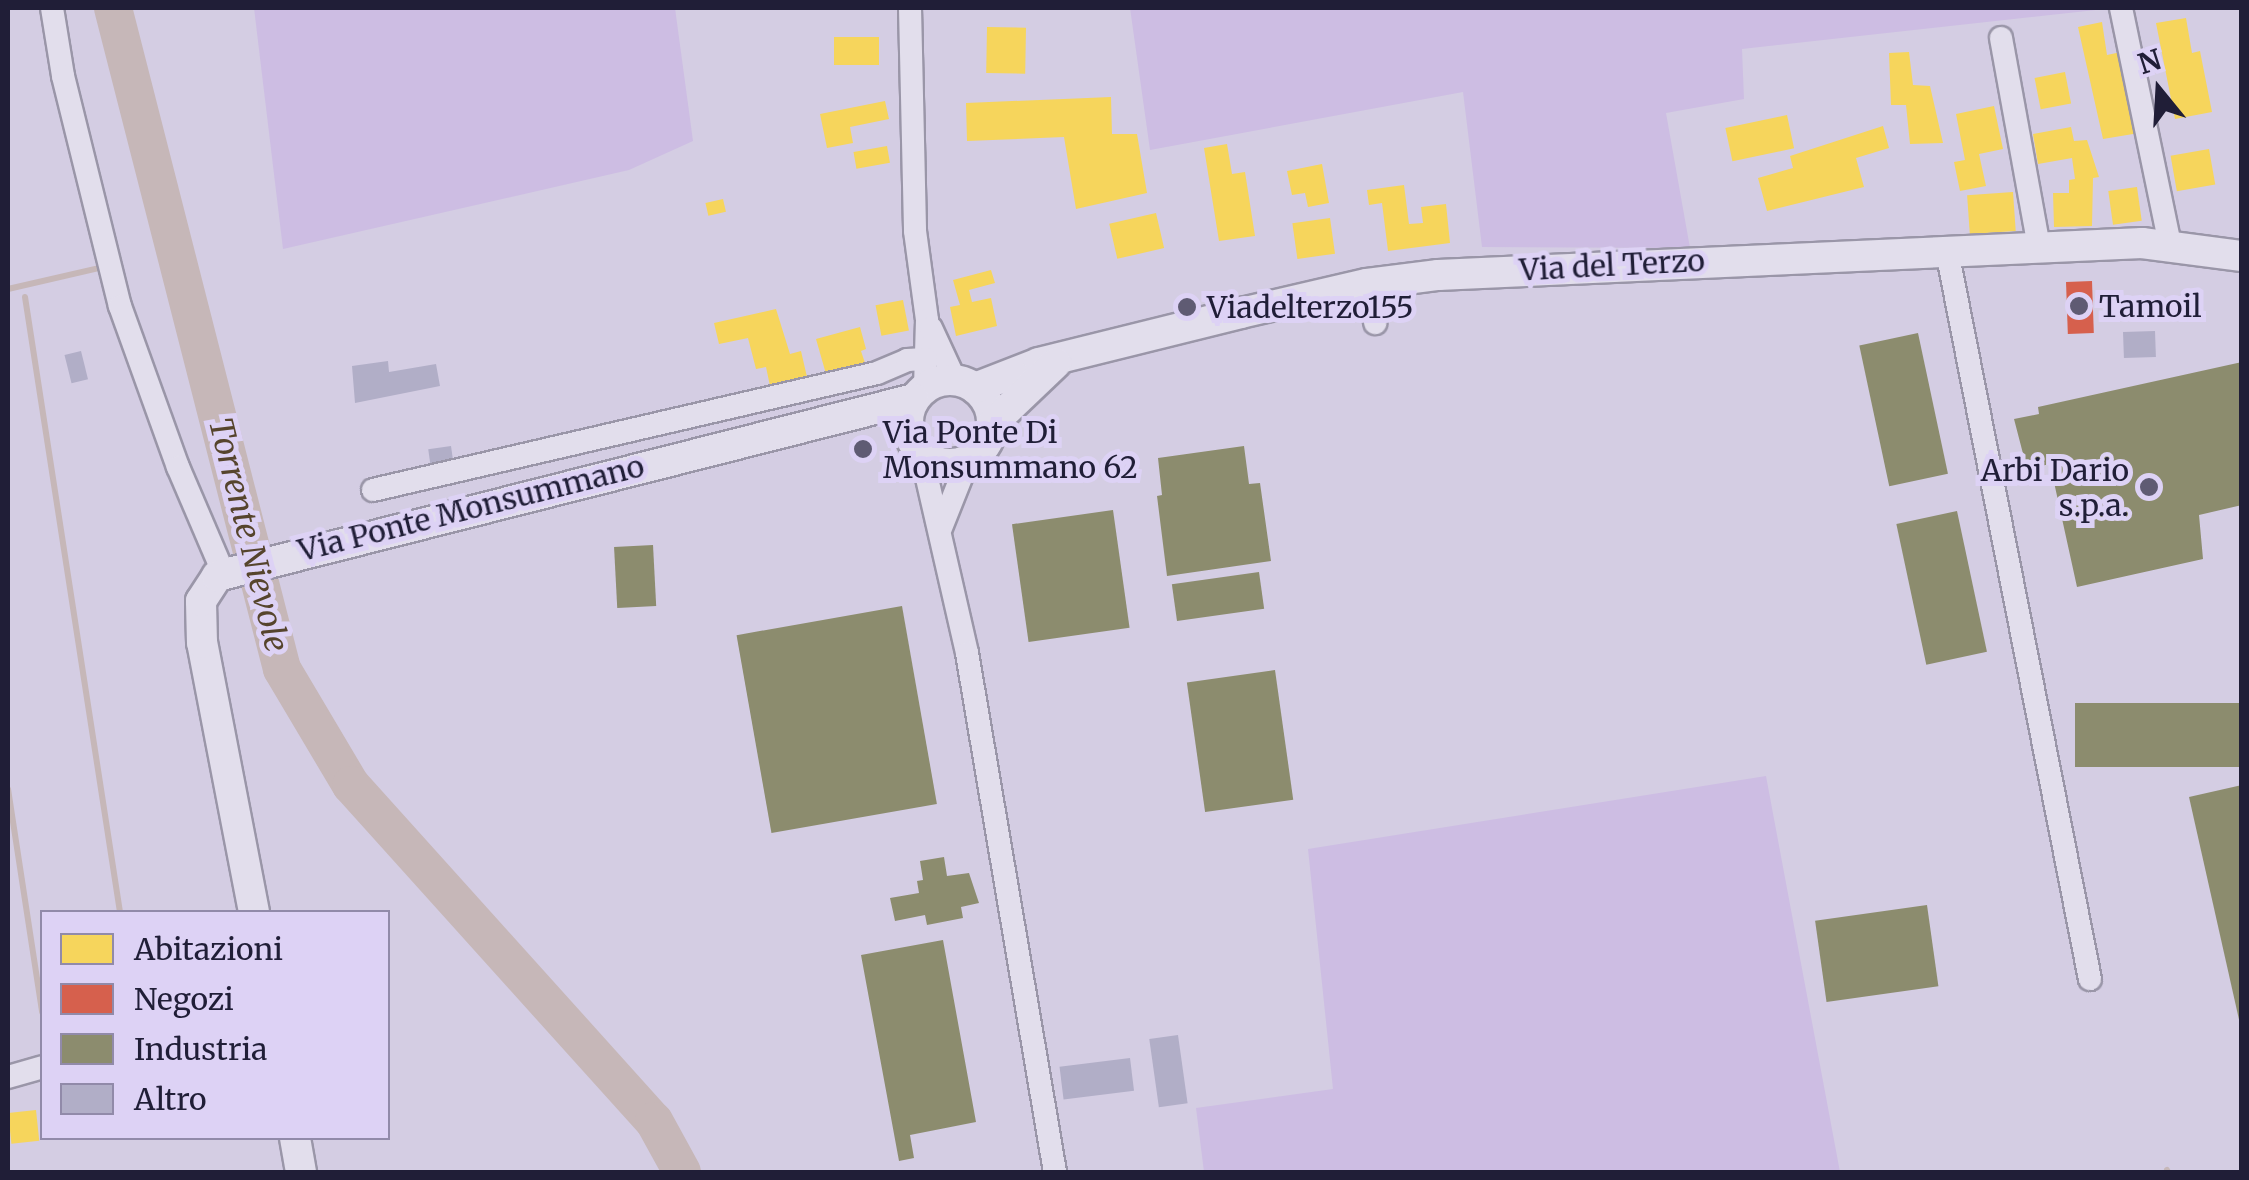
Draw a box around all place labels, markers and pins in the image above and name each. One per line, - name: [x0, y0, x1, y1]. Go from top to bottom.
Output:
- place label: Tamoil: [2099, 288, 2201, 324]
- place label: Viadelterzo155: [1207, 289, 1414, 325]
- marker: Tamoil: [2068, 295, 2090, 317]
- marker: Viadelterzo155: [1176, 296, 1198, 318]
- place label: Via Ponte Di Monsummano 62: [883, 414, 1138, 484]
- marker: Via Ponte Di Monsummano 62: [852, 438, 874, 460]
- place label: Arbi Dario s.p.a.: [1981, 452, 2129, 522]
- marker: Arbi Dario s.p.a.: [2138, 476, 2160, 498]

